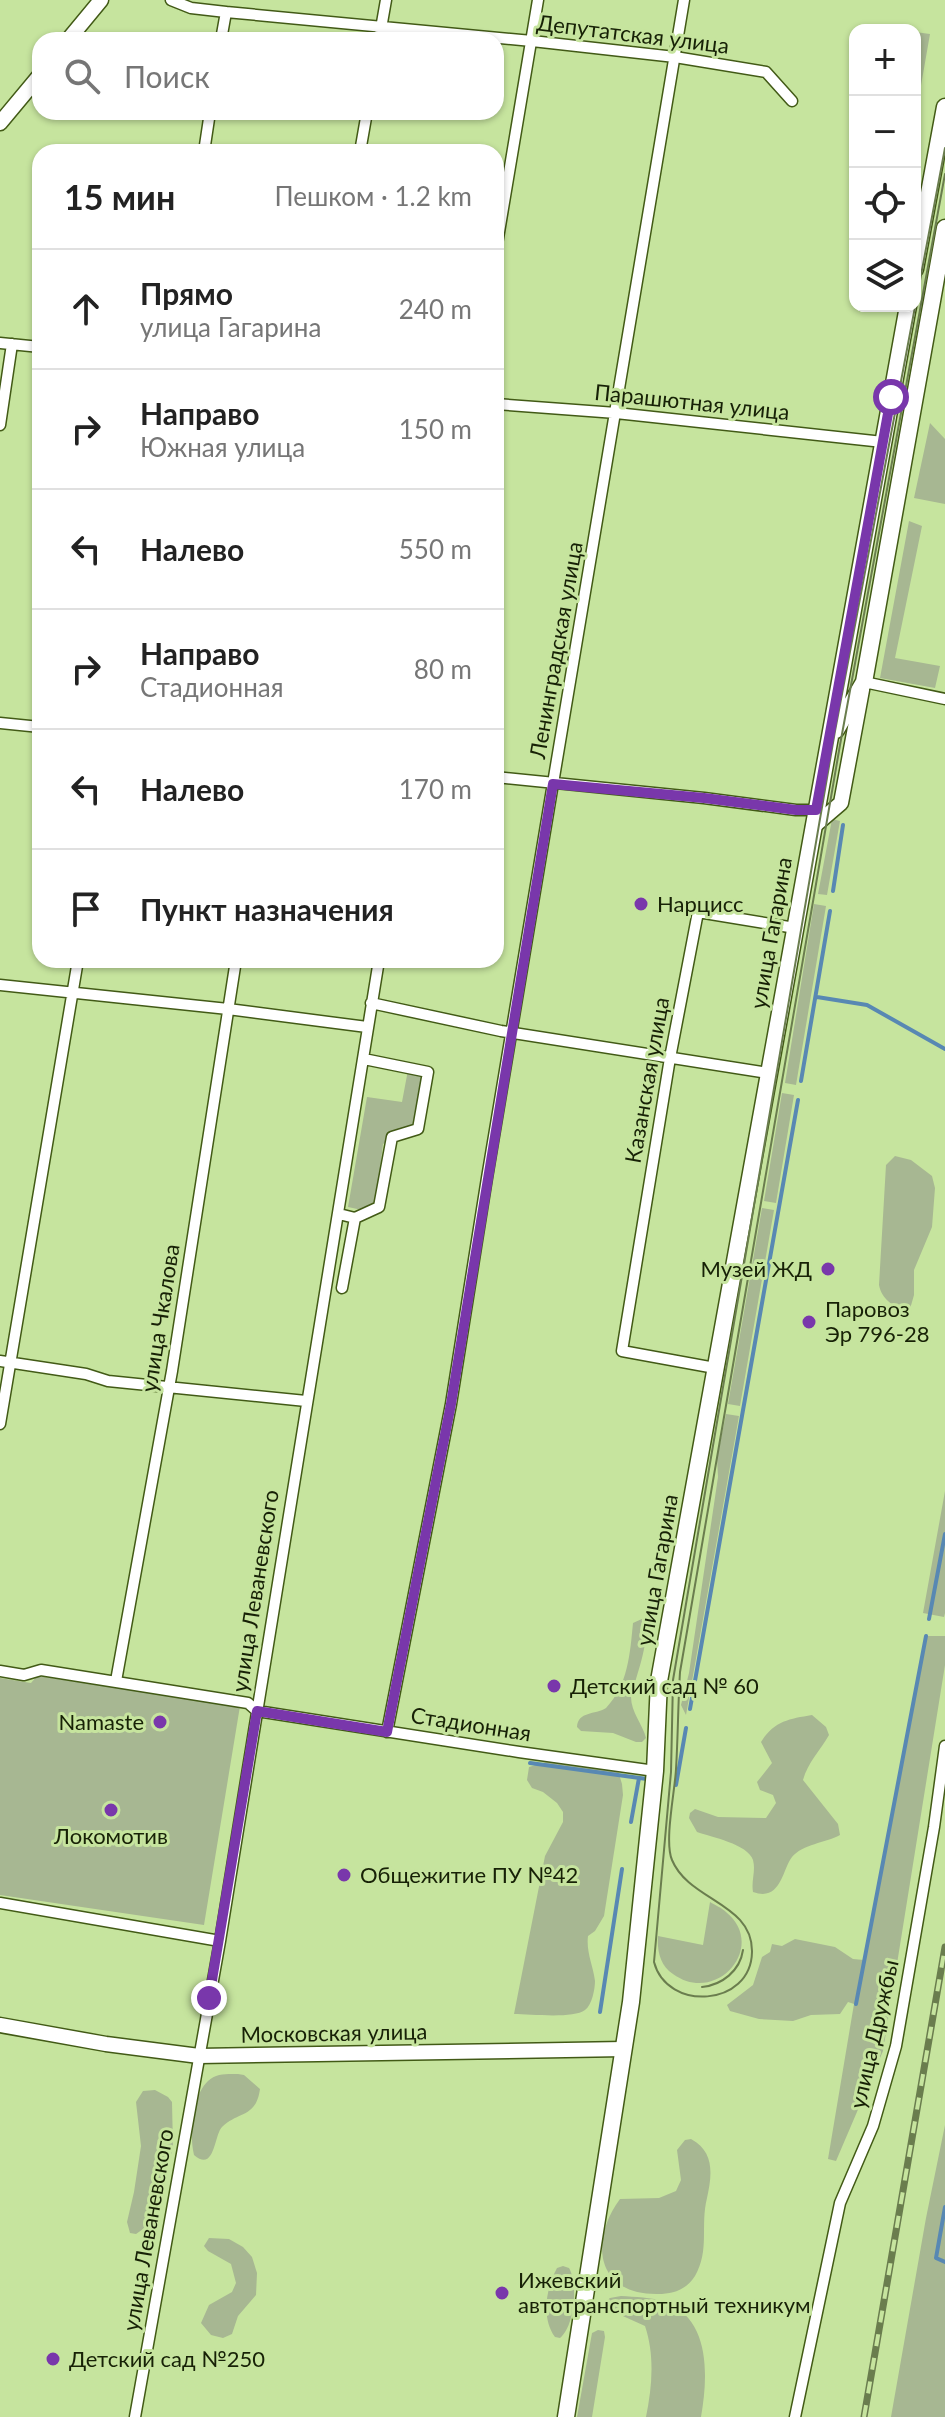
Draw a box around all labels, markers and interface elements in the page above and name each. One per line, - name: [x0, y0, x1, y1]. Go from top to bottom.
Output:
- street label: Депутатская улица: [535, 8, 731, 59]
- map controls: [849, 24, 921, 312]
- button: +: [849, 24, 921, 96]
- search box: [32, 32, 504, 120]
- icon: search: [60, 54, 104, 98]
- text: Поиск: [124, 58, 210, 94]
- button: −: [849, 96, 921, 168]
- button: locate: [849, 168, 921, 240]
- text: 15 мин: [64, 176, 175, 217]
- text: Пешком · 1.2 km: [275, 180, 472, 212]
- button: layers: [849, 240, 921, 312]
- text: Прямо: [140, 275, 233, 311]
- icon: ahead: [64, 287, 108, 331]
- text: 240 m: [399, 293, 472, 325]
- text: улица Гагарина: [140, 311, 321, 343]
- street label: Парашютная улица: [593, 378, 791, 425]
- route start: [873, 379, 909, 415]
- text: Направо: [140, 395, 260, 431]
- icon: right: [64, 407, 108, 451]
- text: 150 m: [399, 413, 472, 445]
- text: Южная улица: [140, 431, 305, 463]
- icon: left: [64, 527, 108, 571]
- text: Налево: [140, 531, 244, 567]
- text: 550 m: [399, 533, 472, 565]
- street label: Ленинградская улица: [523, 539, 588, 761]
- text: Направо: [140, 635, 260, 671]
- icon: right: [64, 647, 108, 691]
- text: 80 m: [414, 653, 472, 685]
- text: Стадионная: [140, 671, 284, 703]
- icon: left: [64, 767, 108, 811]
- text: Налево: [140, 771, 244, 807]
- text: 170 m: [399, 773, 472, 805]
- street label: улица Гагарина: [744, 855, 797, 1011]
- icon: arrive: [64, 887, 108, 931]
- place label: Нарцисс: [657, 890, 744, 917]
- text: Пункт назначения: [140, 891, 394, 927]
- marker: Нарцисс: [632, 895, 650, 913]
- street label: Казанская улица: [619, 995, 674, 1165]
- street label: улица Чкалова: [134, 1242, 185, 1394]
- place label: Музей ЖД: [700, 1255, 812, 1282]
- marker: Музей ЖД: [819, 1260, 837, 1278]
- place label: Паровоз Эр 796-28: [825, 1295, 930, 1347]
- marker: Паровоз Эр 796-28: [800, 1313, 818, 1331]
- street label: улица Леваневского: [225, 1488, 284, 1694]
- street label: улица Гагарина: [630, 1492, 683, 1648]
- place label: Детский сад № 60: [570, 1672, 759, 1699]
- marker: Детский сад № 60: [545, 1677, 563, 1695]
- street label: Стадионная: [409, 1701, 533, 1746]
- place label: Namaste: [59, 1708, 144, 1735]
- marker: Namaste: [151, 1713, 169, 1731]
- marker: Локомотив: [102, 1801, 120, 1819]
- place label: Локомотив: [53, 1822, 168, 1849]
- place label: Общежитие ПУ №42: [360, 1861, 578, 1888]
- marker: Общежитие ПУ №42: [335, 1866, 353, 1884]
- street label: улица Дружбы: [843, 1957, 904, 2111]
- route end: [191, 1980, 227, 2016]
- street label: Московская улица: [240, 2017, 428, 2048]
- street label: улица Леваневского: [116, 2127, 179, 2333]
- place label: Ижевский автотранспортный техникум: [518, 2266, 811, 2318]
- marker: Ижевский автотранспортный техникум: [493, 2284, 511, 2302]
- place label: Детский сад №250: [69, 2345, 265, 2372]
- marker: Детский сад №250: [44, 2350, 62, 2368]

